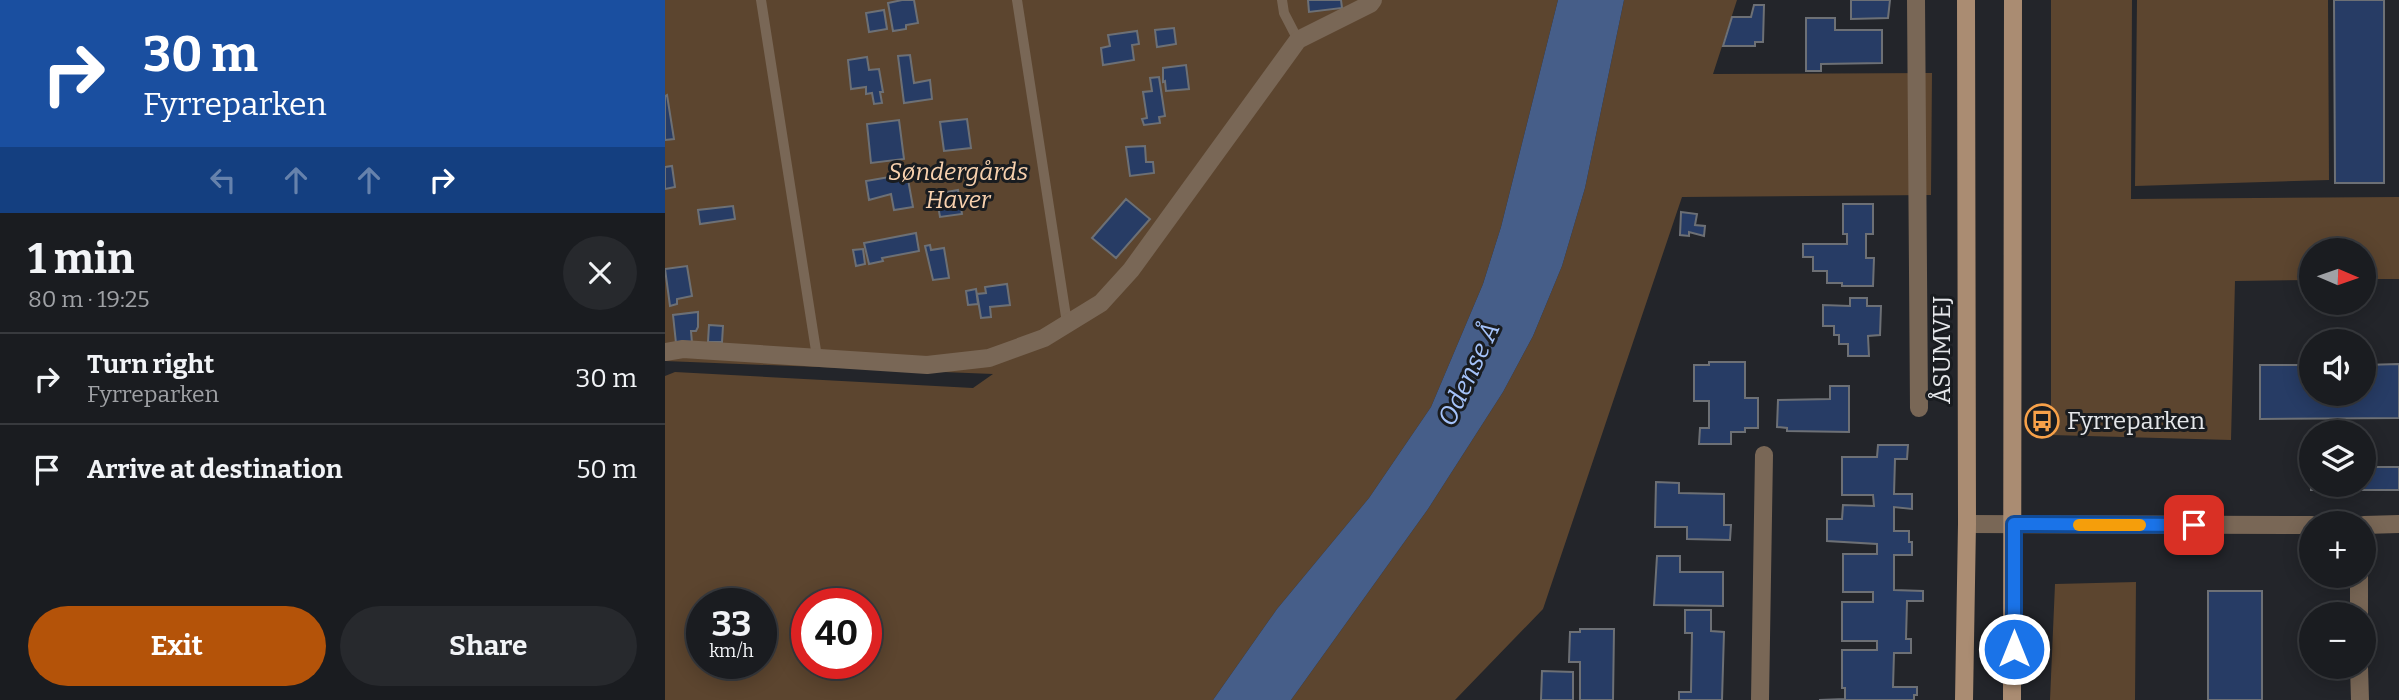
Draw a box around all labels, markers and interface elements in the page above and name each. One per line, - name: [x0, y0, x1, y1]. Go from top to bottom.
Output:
- text: 30 m: [143, 25, 258, 84]
- icon: right: [28, 28, 119, 119]
- text: Fyrreparken: [143, 85, 327, 123]
- park label: Søndergårds Haver: [888, 158, 1028, 214]
- icon: left: [204, 161, 242, 199]
- icon: ahead: [277, 161, 315, 199]
- icon: ahead: [350, 161, 388, 199]
- icon: right: [423, 161, 461, 199]
- text: 1 min: [28, 234, 134, 284]
- button: close: [563, 236, 637, 310]
- north arrow: [2299, 238, 2377, 315]
- map controls: [2299, 238, 2376, 679]
- text: 80 m · 19:25: [28, 285, 150, 313]
- street label: ÅSUMVEJ: [1928, 296, 1956, 404]
- water label: Odense Å: [1432, 317, 1506, 431]
- button: sound: [2299, 329, 2376, 406]
- text: Turn right: [87, 349, 214, 380]
- icon: right: [28, 360, 66, 398]
- text: 30 m: [576, 363, 637, 394]
- text: Fyrreparken: [87, 380, 219, 408]
- bus stop icon: Fyrreparken: [2023, 402, 2061, 440]
- place label: Fyrreparken: [2067, 407, 2205, 435]
- button: layers: [2299, 420, 2376, 497]
- icon: arrive: [28, 451, 66, 489]
- text: Arrive at destination: [87, 454, 342, 485]
- text: 50 m: [576, 454, 637, 485]
- pin: [2164, 495, 2224, 555]
- icon: arrive: [2175, 506, 2213, 544]
- button: +: [2299, 511, 2376, 588]
- speed limit sign: 40: [791, 588, 882, 679]
- button: −: [2299, 602, 2376, 679]
- text: 33: [712, 603, 751, 645]
- button: Exit: [28, 606, 326, 686]
- button: Share: [340, 606, 637, 686]
- position arrow: [1977, 612, 2051, 686]
- text: km/h: [709, 640, 754, 662]

